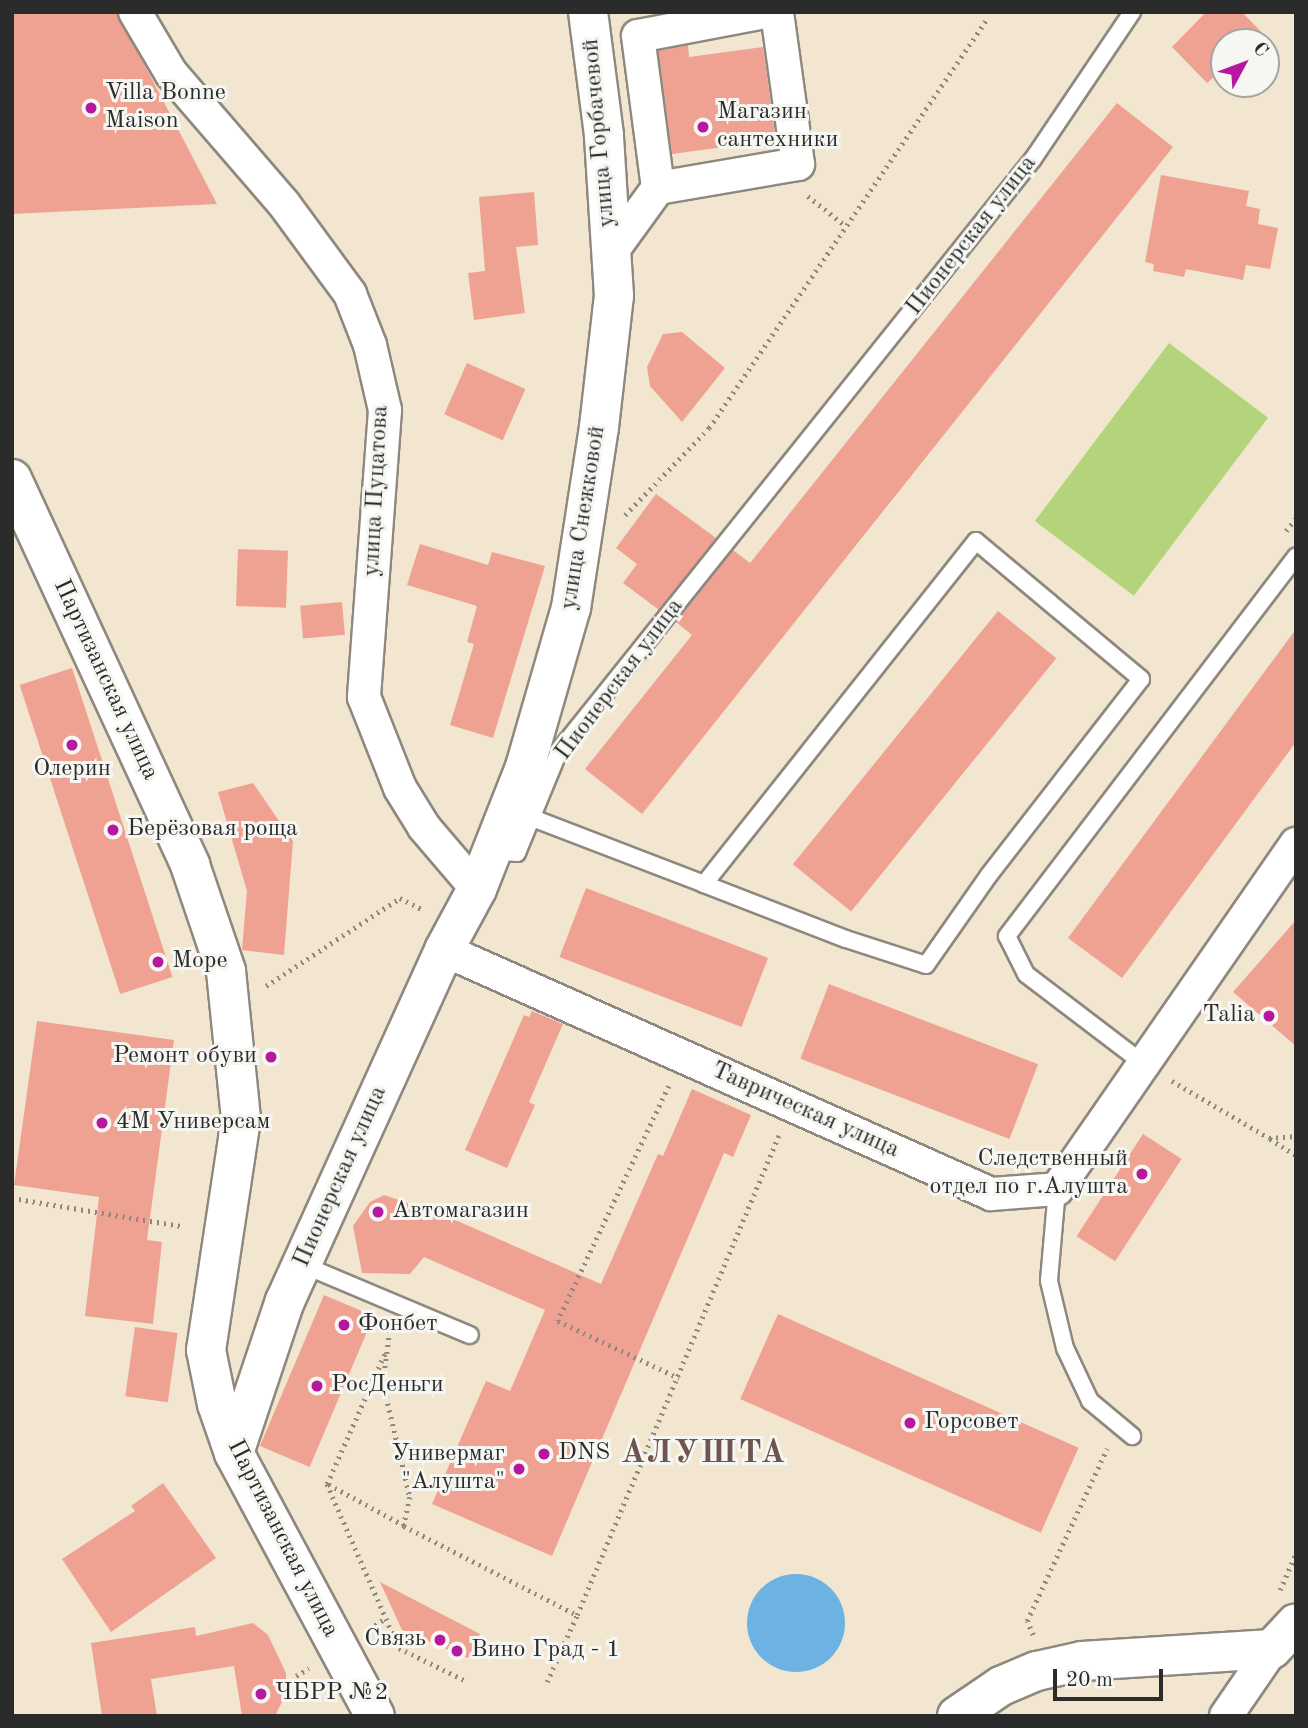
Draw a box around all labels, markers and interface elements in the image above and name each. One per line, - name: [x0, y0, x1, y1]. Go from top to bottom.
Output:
- north arrow: [1210, 28, 1280, 98]
- street label: улица Горбачевой: [577, 37, 623, 229]
- text: С: [1248, 39, 1271, 61]
- place label: Villa Bonne Maison: [105, 80, 226, 136]
- place label: Магазин сантехники: [717, 99, 838, 155]
- marker: Villa Bonne Maison: [83, 100, 99, 116]
- marker: Магазин сантехники: [695, 119, 711, 135]
- street label: Пионерская улица: [901, 150, 1043, 322]
- street label: улица Пуцатова: [358, 405, 396, 577]
- street label: улица Снежковой: [555, 424, 613, 612]
- street label: Партизанская улица: [46, 575, 164, 785]
- street label: Пионерская улица: [550, 593, 690, 767]
- marker: Олерин: [64, 737, 80, 753]
- place label: Олерин: [33, 756, 111, 784]
- place label: Берёзовая роща: [127, 816, 298, 844]
- marker: Берёзовая роща: [105, 822, 121, 838]
- place label: Море: [172, 948, 227, 976]
- marker: Море: [150, 954, 166, 970]
- place label: Talia: [1202, 1002, 1255, 1030]
- marker: Talia: [1261, 1008, 1277, 1024]
- place label: Ремонт обуви: [113, 1043, 257, 1071]
- marker: Ремонт обуви: [263, 1049, 279, 1065]
- street label: Таврическая улица: [707, 1057, 903, 1165]
- street label: Пионерская улица: [288, 1082, 394, 1272]
- place label: 4М Универсам: [116, 1109, 270, 1137]
- marker: 4М Универсам: [94, 1115, 110, 1131]
- place label: Следственный отдел по г.Алушта: [930, 1146, 1128, 1202]
- marker: Следственный отдел по г.Алушта: [1134, 1166, 1150, 1182]
- place label: Автомагазин: [392, 1198, 529, 1226]
- marker: Автомагазин: [370, 1204, 386, 1220]
- place label: Фонбет: [358, 1311, 437, 1339]
- marker: Фонбет: [336, 1317, 352, 1333]
- place label: РосДеньги: [331, 1372, 444, 1400]
- marker: РосДеньги: [309, 1378, 325, 1394]
- place label: Горсовет: [924, 1409, 1018, 1437]
- marker: Горсовет: [902, 1415, 918, 1431]
- street label: Партизанская улица: [220, 1435, 344, 1643]
- district label: АЛУШТА: [622, 1435, 786, 1473]
- place label: DNS: [558, 1440, 610, 1468]
- place label: Универмаг "Алушта": [391, 1441, 505, 1497]
- marker: DNS: [536, 1446, 552, 1462]
- marker: Универмаг "Алушта": [511, 1461, 527, 1477]
- place label: Связь: [364, 1626, 426, 1654]
- marker: Связь: [432, 1632, 448, 1648]
- place label: Вино Град - 1: [471, 1637, 620, 1665]
- marker: Вино Град - 1: [449, 1643, 465, 1659]
- scale bar: [1056, 1654, 1166, 1698]
- text: 20 m: [1066, 1670, 1113, 1691]
- place label: ЧБРР №2: [275, 1680, 388, 1708]
- marker: ЧБРР №2: [253, 1686, 269, 1702]

